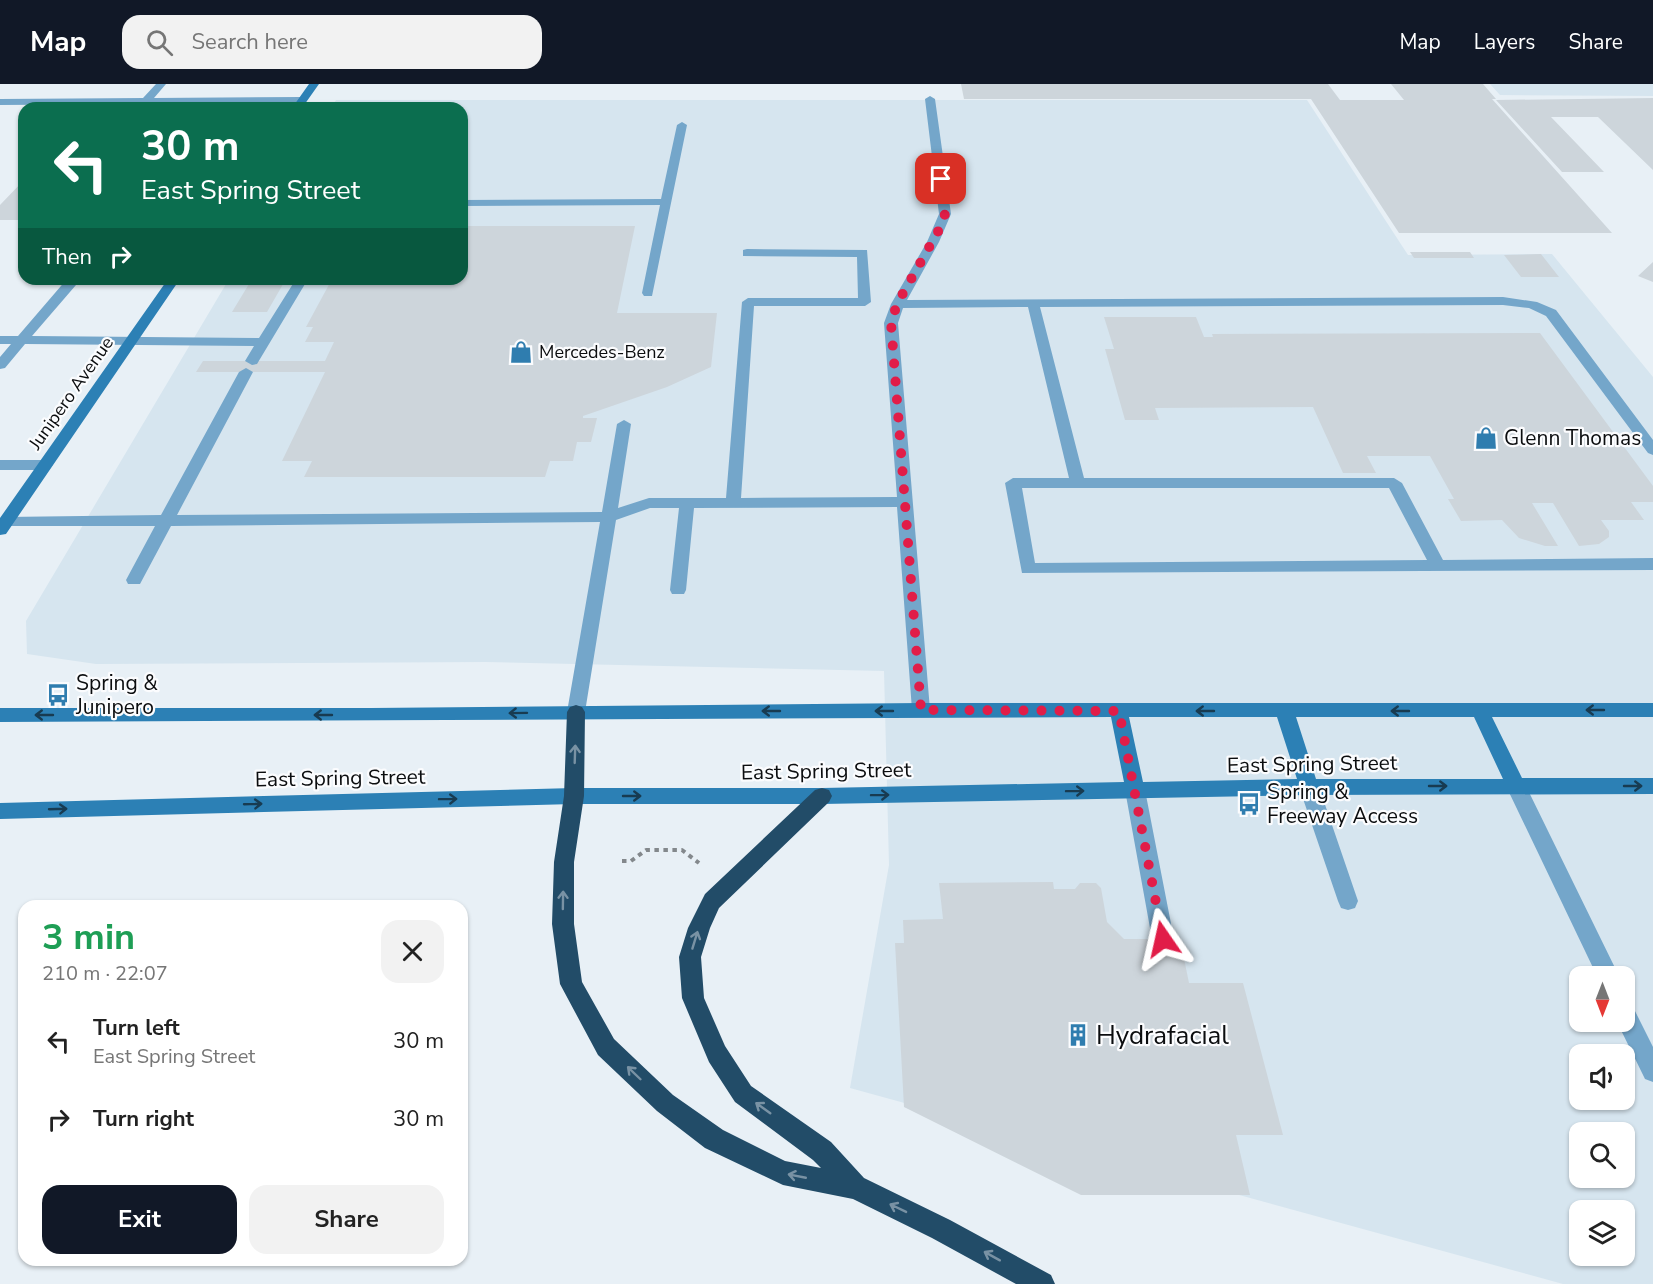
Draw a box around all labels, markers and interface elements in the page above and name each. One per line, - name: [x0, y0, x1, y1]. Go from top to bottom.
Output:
- search box: [122, 15, 542, 69]
- text: Map: [30, 23, 86, 61]
- icon: search: [143, 26, 176, 59]
- text: Search here: [191, 27, 308, 57]
- text: Map: [1399, 28, 1441, 56]
- text: Layers: [1474, 28, 1535, 56]
- text: Share: [1568, 28, 1623, 56]
- text: 30 m: [141, 118, 240, 175]
- icon: left: [42, 126, 120, 204]
- pin: [915, 153, 966, 204]
- icon: arrive: [924, 162, 957, 195]
- text: East Spring Street: [141, 172, 360, 209]
- icon: right: [104, 240, 137, 273]
- text: Then: [42, 242, 92, 272]
- street label: Junipero Avenue: [23, 332, 119, 455]
- shop icon: Mercedes-Benz: [508, 339, 534, 365]
- place label: Mercedes-Benz: [539, 340, 665, 364]
- place label: Glenn Thomas: [1504, 424, 1641, 452]
- shop icon: Glenn Thomas: [1473, 425, 1499, 451]
- place label: Spring & Junipero: [75, 669, 158, 721]
- bus stop icon: Spring & Junipero: [45, 682, 71, 708]
- one-way arrow: [1585, 704, 1605, 716]
- one-way arrow: [761, 705, 781, 717]
- one-way arrow: [874, 705, 894, 717]
- one-way arrow: [1195, 705, 1215, 717]
- one-way arrow: [1390, 705, 1410, 717]
- one-way arrow: [508, 707, 528, 719]
- one-way arrow: [34, 709, 54, 721]
- one-way arrow: [313, 709, 333, 721]
- one-way arrow: [569, 745, 581, 765]
- street label: East Spring Street: [1227, 749, 1398, 779]
- street label: East Spring Street: [741, 756, 912, 786]
- street label: East Spring Street: [255, 763, 426, 793]
- place label: Spring & Freeway Access: [1267, 778, 1418, 830]
- one-way arrow: [1427, 780, 1447, 792]
- one-way arrow: [1622, 780, 1642, 792]
- one-way arrow: [1064, 786, 1084, 797]
- one-way arrow: [870, 789, 890, 801]
- one-way arrow: [622, 790, 642, 802]
- bus stop icon: Spring & Freeway Access: [1236, 791, 1262, 817]
- one-way arrow: [438, 793, 458, 805]
- one-way arrow: [243, 798, 263, 810]
- one-way arrow: [48, 804, 68, 815]
- one-way arrow: [557, 891, 569, 911]
- position arrow: [1131, 907, 1195, 971]
- text: 3 min: [42, 913, 135, 962]
- button: close: [381, 920, 444, 983]
- one-way arrow: [690, 931, 701, 950]
- text: 210 m · 22:07: [42, 960, 168, 987]
- north arrow: [1569, 966, 1635, 1032]
- map controls: [1569, 966, 1635, 1266]
- text: Turn left: [93, 1013, 180, 1043]
- place label: Hydrafacial: [1096, 1018, 1229, 1053]
- building icon: Hydrafacial: [1065, 1022, 1091, 1048]
- icon: left: [42, 1025, 75, 1058]
- text: 30 m: [393, 1026, 444, 1056]
- text: East Spring Street: [93, 1043, 255, 1070]
- button: sound: [1569, 1044, 1635, 1110]
- one-way arrow: [627, 1066, 642, 1081]
- one-way arrow: [756, 1102, 772, 1114]
- icon: right: [42, 1103, 75, 1136]
- text: Turn right: [93, 1104, 194, 1134]
- text: 30 m: [393, 1104, 444, 1134]
- button: search: [1569, 1122, 1635, 1188]
- one-way arrow: [788, 1170, 808, 1181]
- button: Exit: [42, 1185, 237, 1254]
- button: Share: [249, 1185, 444, 1254]
- button: layers: [1569, 1200, 1635, 1266]
- one-way arrow: [889, 1202, 907, 1213]
- one-way arrow: [983, 1250, 1001, 1261]

